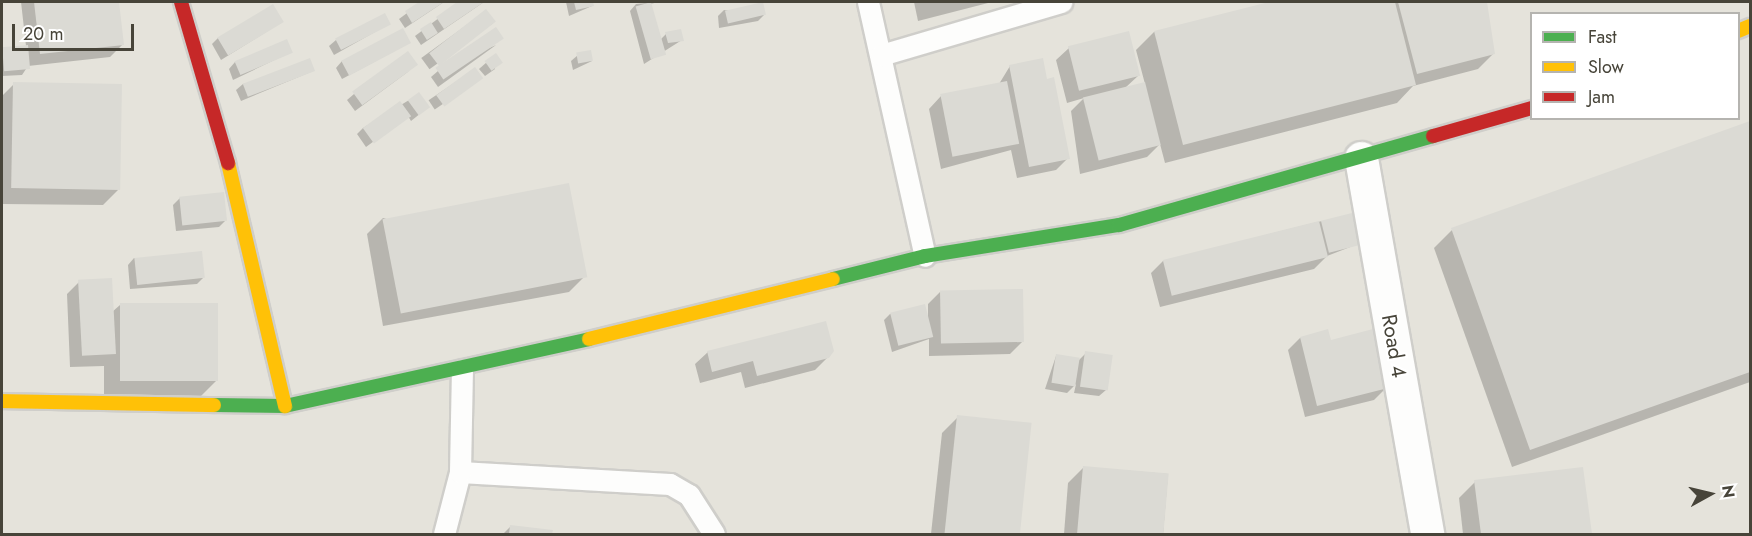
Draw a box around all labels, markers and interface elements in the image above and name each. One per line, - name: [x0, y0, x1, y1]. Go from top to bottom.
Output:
- scale bar: [15, 12, 136, 50]
- legend: [1530, 12, 1740, 120]
- text: 20 m: [23, 21, 63, 47]
- text: Fast: [1588, 24, 1617, 50]
- text: Slow: [1588, 54, 1624, 80]
- text: Jam: [1588, 84, 1615, 110]
- street label: Road 4: [1376, 312, 1412, 380]
- north arrow: [1680, 464, 1740, 524]
- text: N: [1716, 484, 1741, 499]

